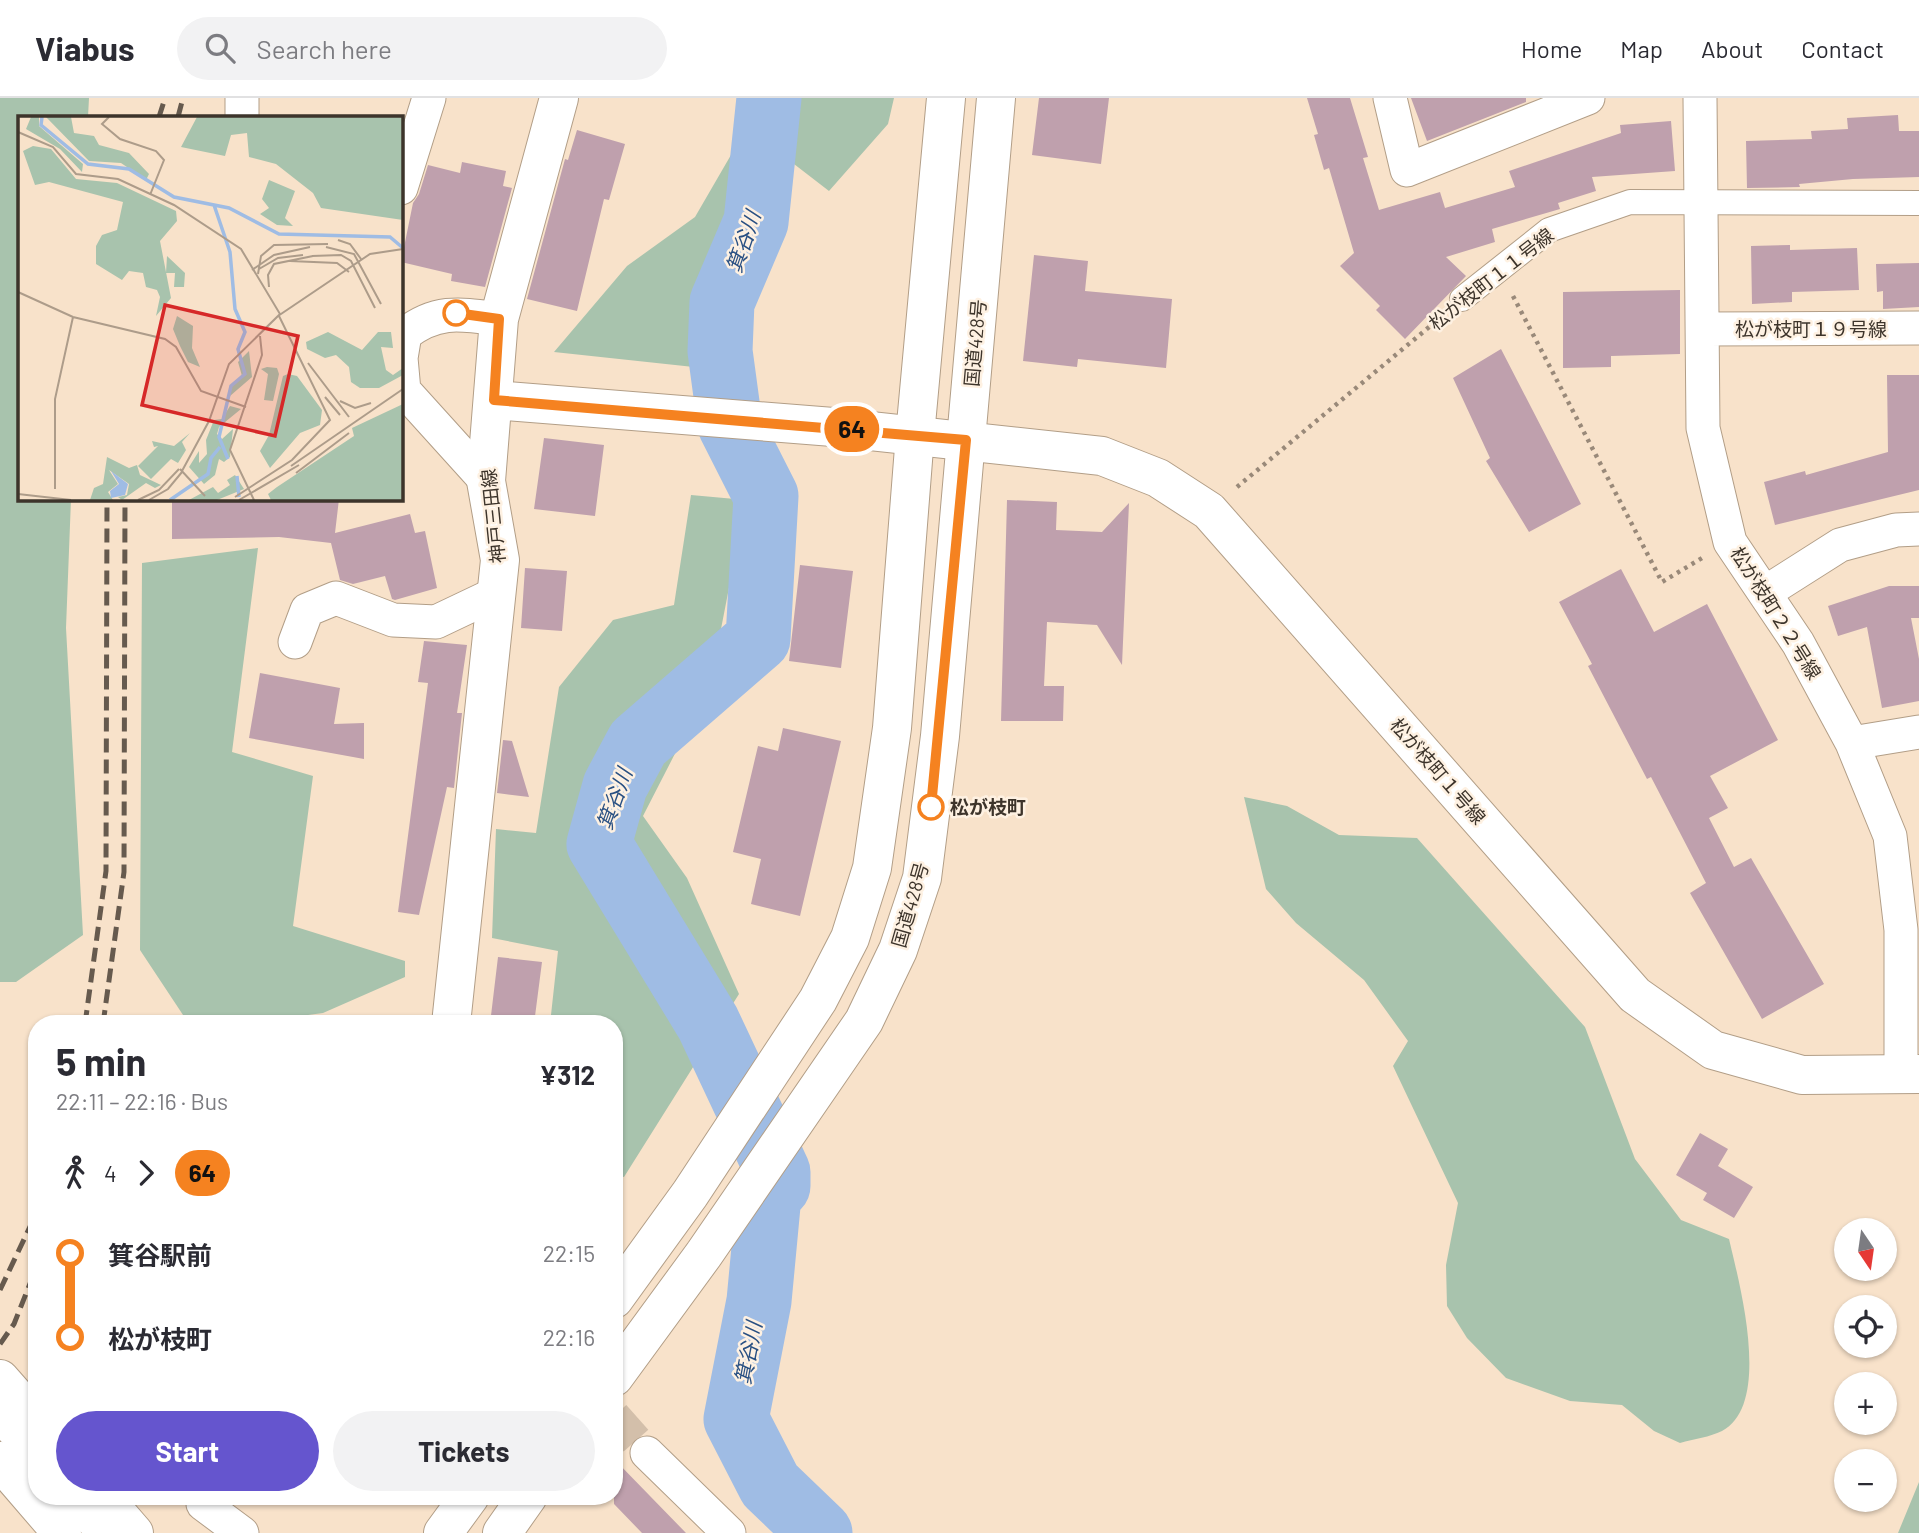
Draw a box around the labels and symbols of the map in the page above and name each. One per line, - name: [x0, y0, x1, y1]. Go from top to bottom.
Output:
- inset map: [18, 116, 402, 500]
- water label: 箕谷川: [721, 206, 765, 275]
- street label: 松が枝町１１号線: [1424, 223, 1558, 334]
- street label: 国道428号: [959, 298, 990, 388]
- unlabelled marker: [443, 300, 469, 326]
- street label: 松が枝町１９号線: [1735, 317, 1887, 340]
- line badge: 64: [820, 406, 884, 452]
- street label: 神戸三田線: [476, 468, 509, 565]
- street label: 松が枝町２２号線: [1726, 542, 1826, 683]
- street label: 松が枝町１号線: [1386, 713, 1491, 828]
- water label: 箕谷川: [591, 763, 637, 832]
- marker: 松が枝町: [918, 794, 944, 820]
- place label: 松が枝町: [950, 795, 1026, 818]
- street label: 国道428号: [886, 860, 933, 950]
- north arrow: [1834, 1218, 1897, 1281]
- water label: 箕谷川: [729, 1317, 766, 1386]

